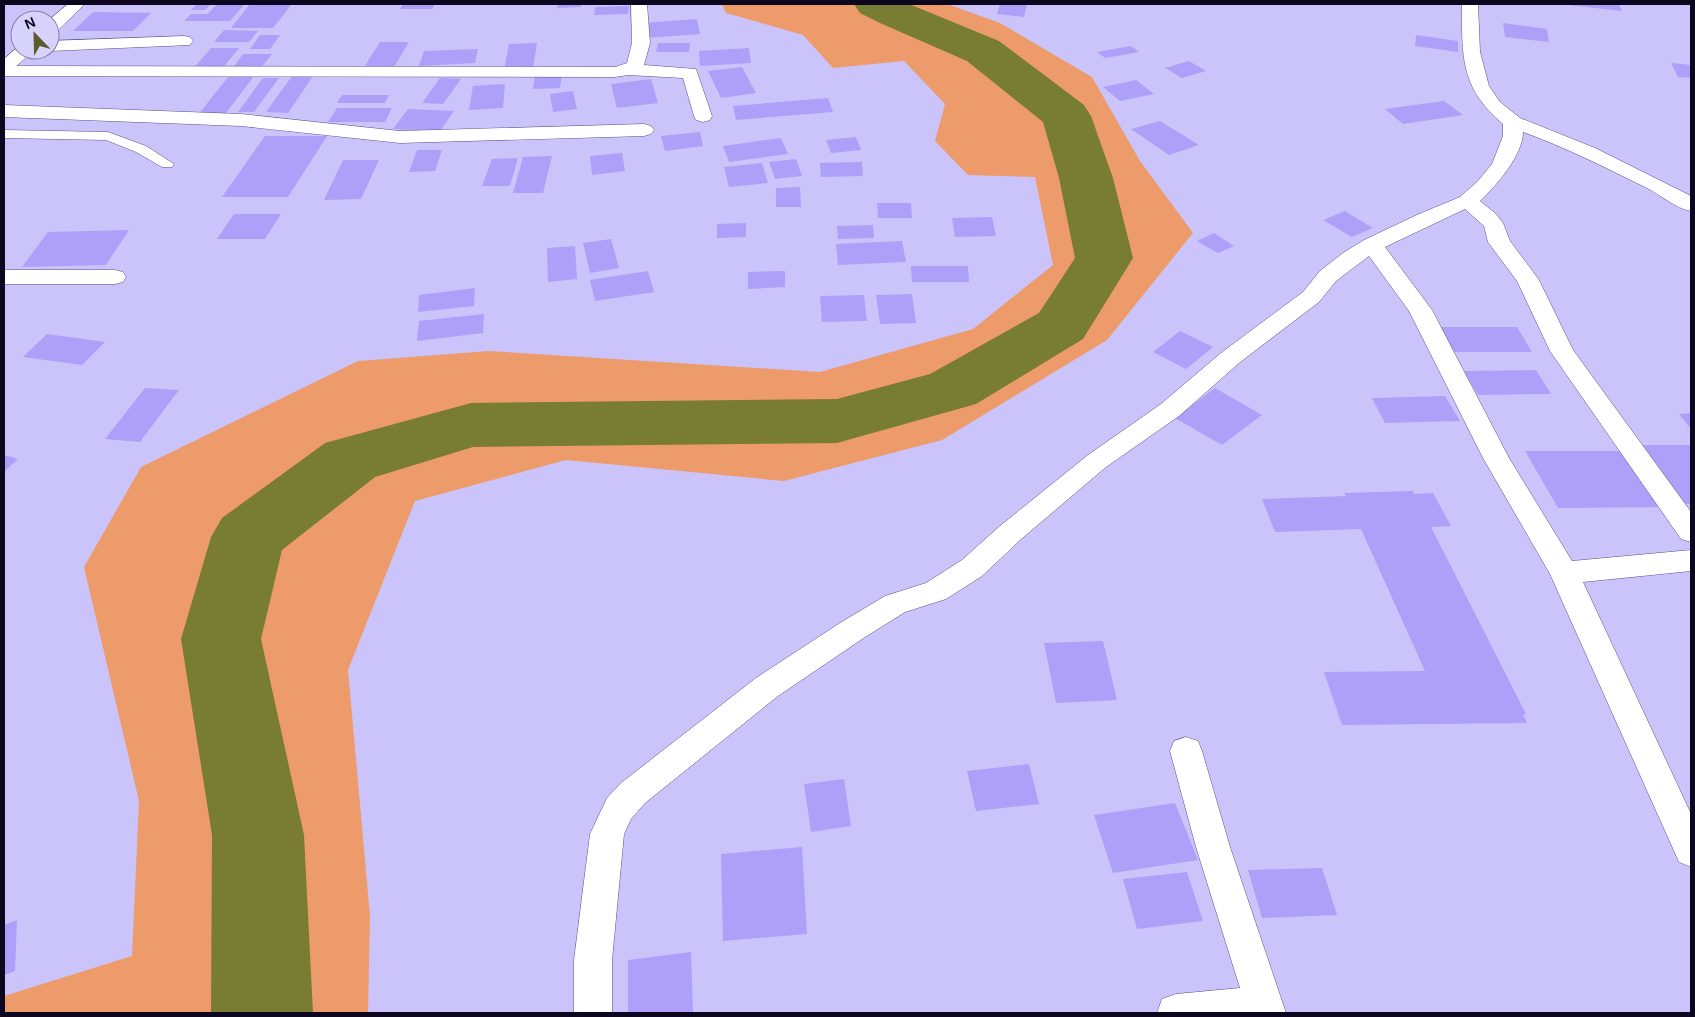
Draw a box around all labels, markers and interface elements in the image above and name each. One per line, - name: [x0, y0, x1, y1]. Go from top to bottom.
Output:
- north arrow: [10, 10, 60, 60]
- text: N: [22, 14, 38, 32]

